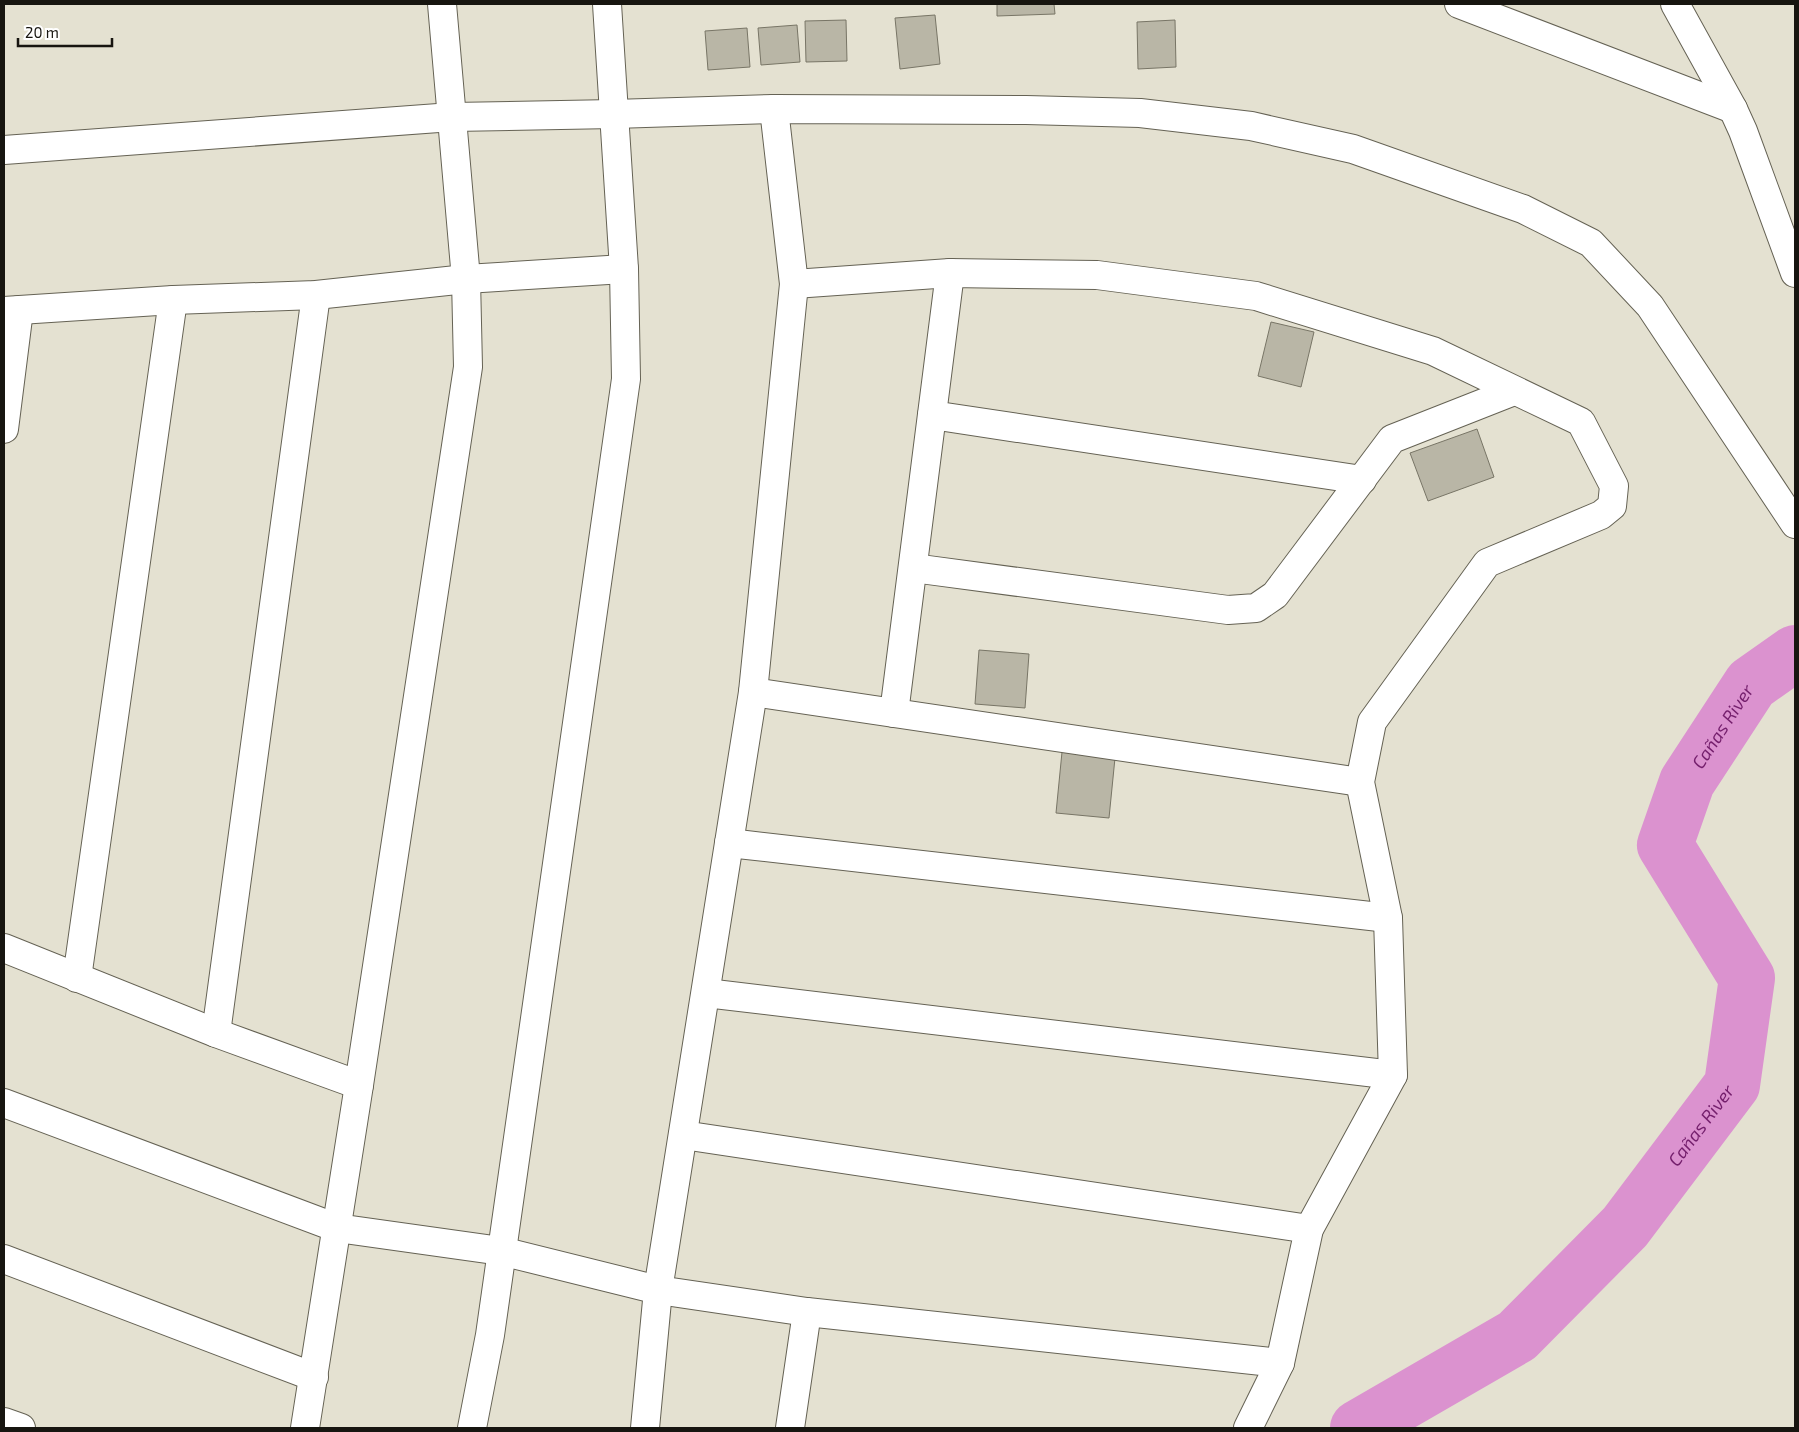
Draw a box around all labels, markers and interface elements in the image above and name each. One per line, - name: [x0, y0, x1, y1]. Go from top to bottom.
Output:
- scale bar: [18, 15, 111, 47]
- text: 20 m: [25, 23, 59, 41]
- water label: Cañas River: [1687, 679, 1758, 772]
- water label: Cañas River: [1663, 1079, 1739, 1170]

